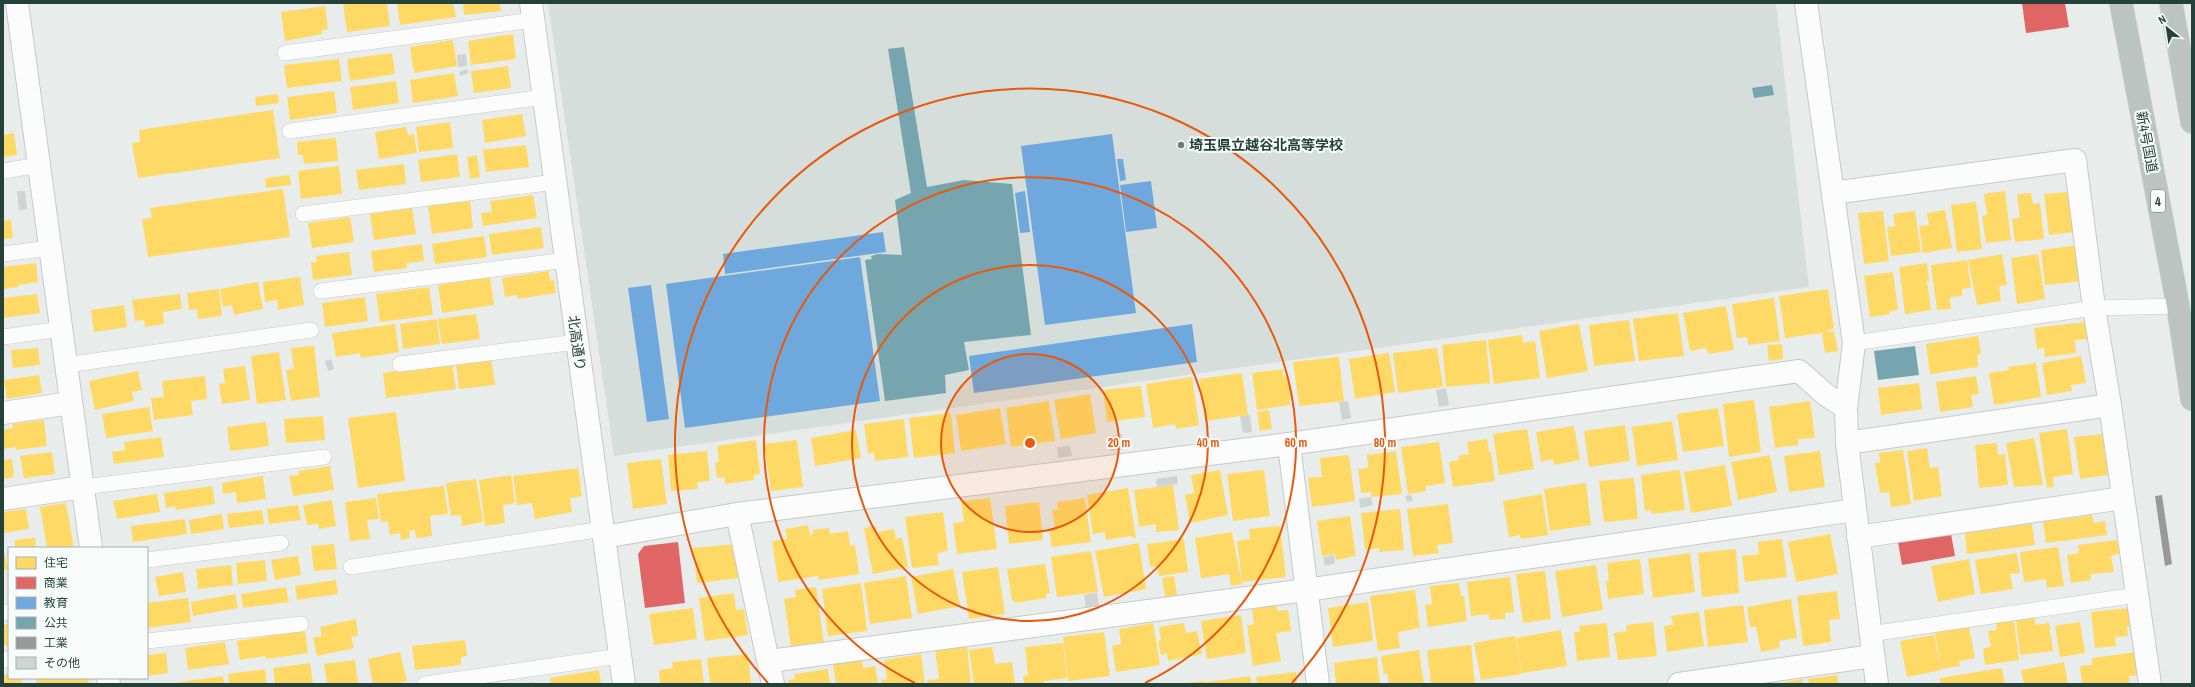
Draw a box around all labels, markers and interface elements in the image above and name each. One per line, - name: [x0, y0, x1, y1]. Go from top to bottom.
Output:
- north arrow: [2147, 8, 2187, 48]
- text: N: [2156, 12, 2168, 27]
- street label: 新4号国道: [2132, 110, 2162, 174]
- place label: 埼玉県立越谷北高等学校: [1189, 136, 1343, 154]
- marker: 埼玉県立越谷北高等学校: [1176, 140, 1186, 150]
- road number: 4: [2151, 190, 2165, 212]
- street label: 北高通り: [564, 314, 590, 372]
- text: 20 m: [1108, 435, 1130, 451]
- text: 40 m: [1197, 435, 1219, 451]
- text: 60 m: [1285, 435, 1307, 451]
- text: 80 m: [1374, 435, 1396, 451]
- centre of rings: [1023, 436, 1037, 450]
- legend: [8, 547, 148, 679]
- text: 住宅: [44, 555, 68, 571]
- text: 商業: [44, 575, 68, 591]
- text: 教育: [44, 595, 68, 611]
- text: 公共: [44, 615, 68, 631]
- text: 工業: [44, 635, 68, 651]
- text: その他: [44, 655, 80, 671]

